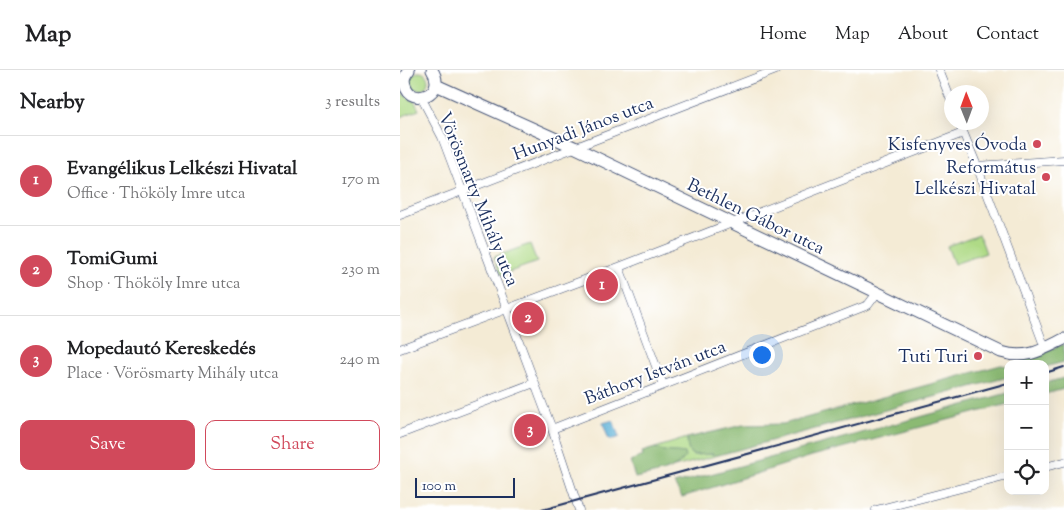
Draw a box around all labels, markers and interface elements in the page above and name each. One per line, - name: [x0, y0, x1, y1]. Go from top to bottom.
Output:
- text: Map: [25, 18, 71, 52]
- text: Home: [760, 22, 807, 48]
- text: Map: [835, 22, 870, 48]
- text: About: [898, 22, 948, 48]
- text: Contact: [976, 22, 1039, 48]
- north arrow: [944, 85, 989, 130]
- text: Nearby: [20, 88, 85, 118]
- text: 3 results: [325, 91, 380, 114]
- street label: Hunyadi János utca: [510, 91, 658, 169]
- street label: Vörösmarty Mihály utca: [430, 109, 524, 291]
- place label: Kisfenyves Óvoda: [888, 132, 1027, 159]
- marker: Kisfenyves Óvoda: [1031, 138, 1043, 150]
- text: Evangélikus Lelkészi Hivatal: [67, 156, 297, 183]
- place label: Református Lelkészi Hivatal: [915, 156, 1036, 203]
- text: 1: [33, 169, 39, 192]
- text: 170 m: [342, 169, 380, 192]
- marker: Református Lelkészi Hivatal: [1040, 171, 1052, 183]
- street label: Bethlen Gábor utca: [682, 173, 828, 262]
- text: Office · Thököly Imre utca: [67, 183, 245, 206]
- text: TomiGumi: [67, 246, 158, 273]
- text: 2: [32, 259, 40, 282]
- text: 230 m: [341, 259, 380, 282]
- pin: 1: [586, 266, 618, 304]
- text: Shop · Thököly Imre utca: [67, 273, 241, 296]
- pin: 2: [512, 299, 544, 337]
- street label: Báthory István utca: [581, 335, 730, 413]
- text: Mopedautó Kereskedés: [67, 336, 256, 363]
- your location: [749, 342, 775, 368]
- place label: Tuti Turi: [898, 345, 968, 371]
- text: 3: [33, 349, 39, 372]
- text: 240 m: [339, 349, 380, 372]
- marker: Tuti Turi: [972, 350, 984, 362]
- map controls: [1004, 360, 1049, 495]
- button: +: [1004, 360, 1049, 405]
- text: Place · Vörösmarty Mihály utca: [67, 363, 279, 386]
- button: −: [1004, 405, 1049, 450]
- pin: 3: [514, 411, 546, 449]
- button: Save: [20, 420, 195, 470]
- button: Share: [205, 420, 380, 470]
- button: locate: [1004, 450, 1049, 495]
- scale bar: [415, 475, 515, 498]
- text: 100 m: [422, 477, 456, 497]

